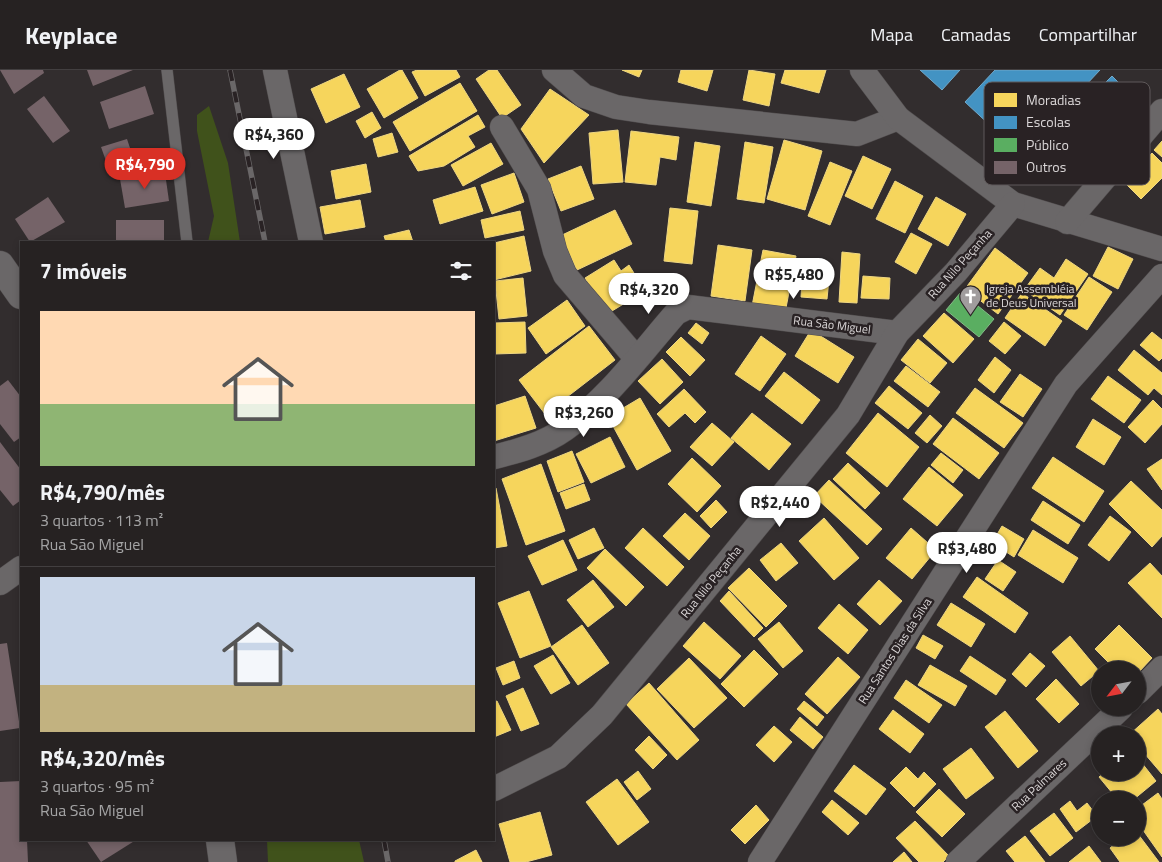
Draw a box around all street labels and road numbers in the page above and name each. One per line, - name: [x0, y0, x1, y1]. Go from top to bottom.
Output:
- street label: Rua Nilo Peçanha: [923, 225, 996, 303]
- street label: Rua São Miguel: [792, 310, 872, 339]
- street label: Rua Nilo Peçanha: [675, 541, 746, 622]
- street label: Rua Santos Dias da Silva: [853, 594, 936, 708]
- street label: Rua Palmares: [1007, 754, 1071, 815]

